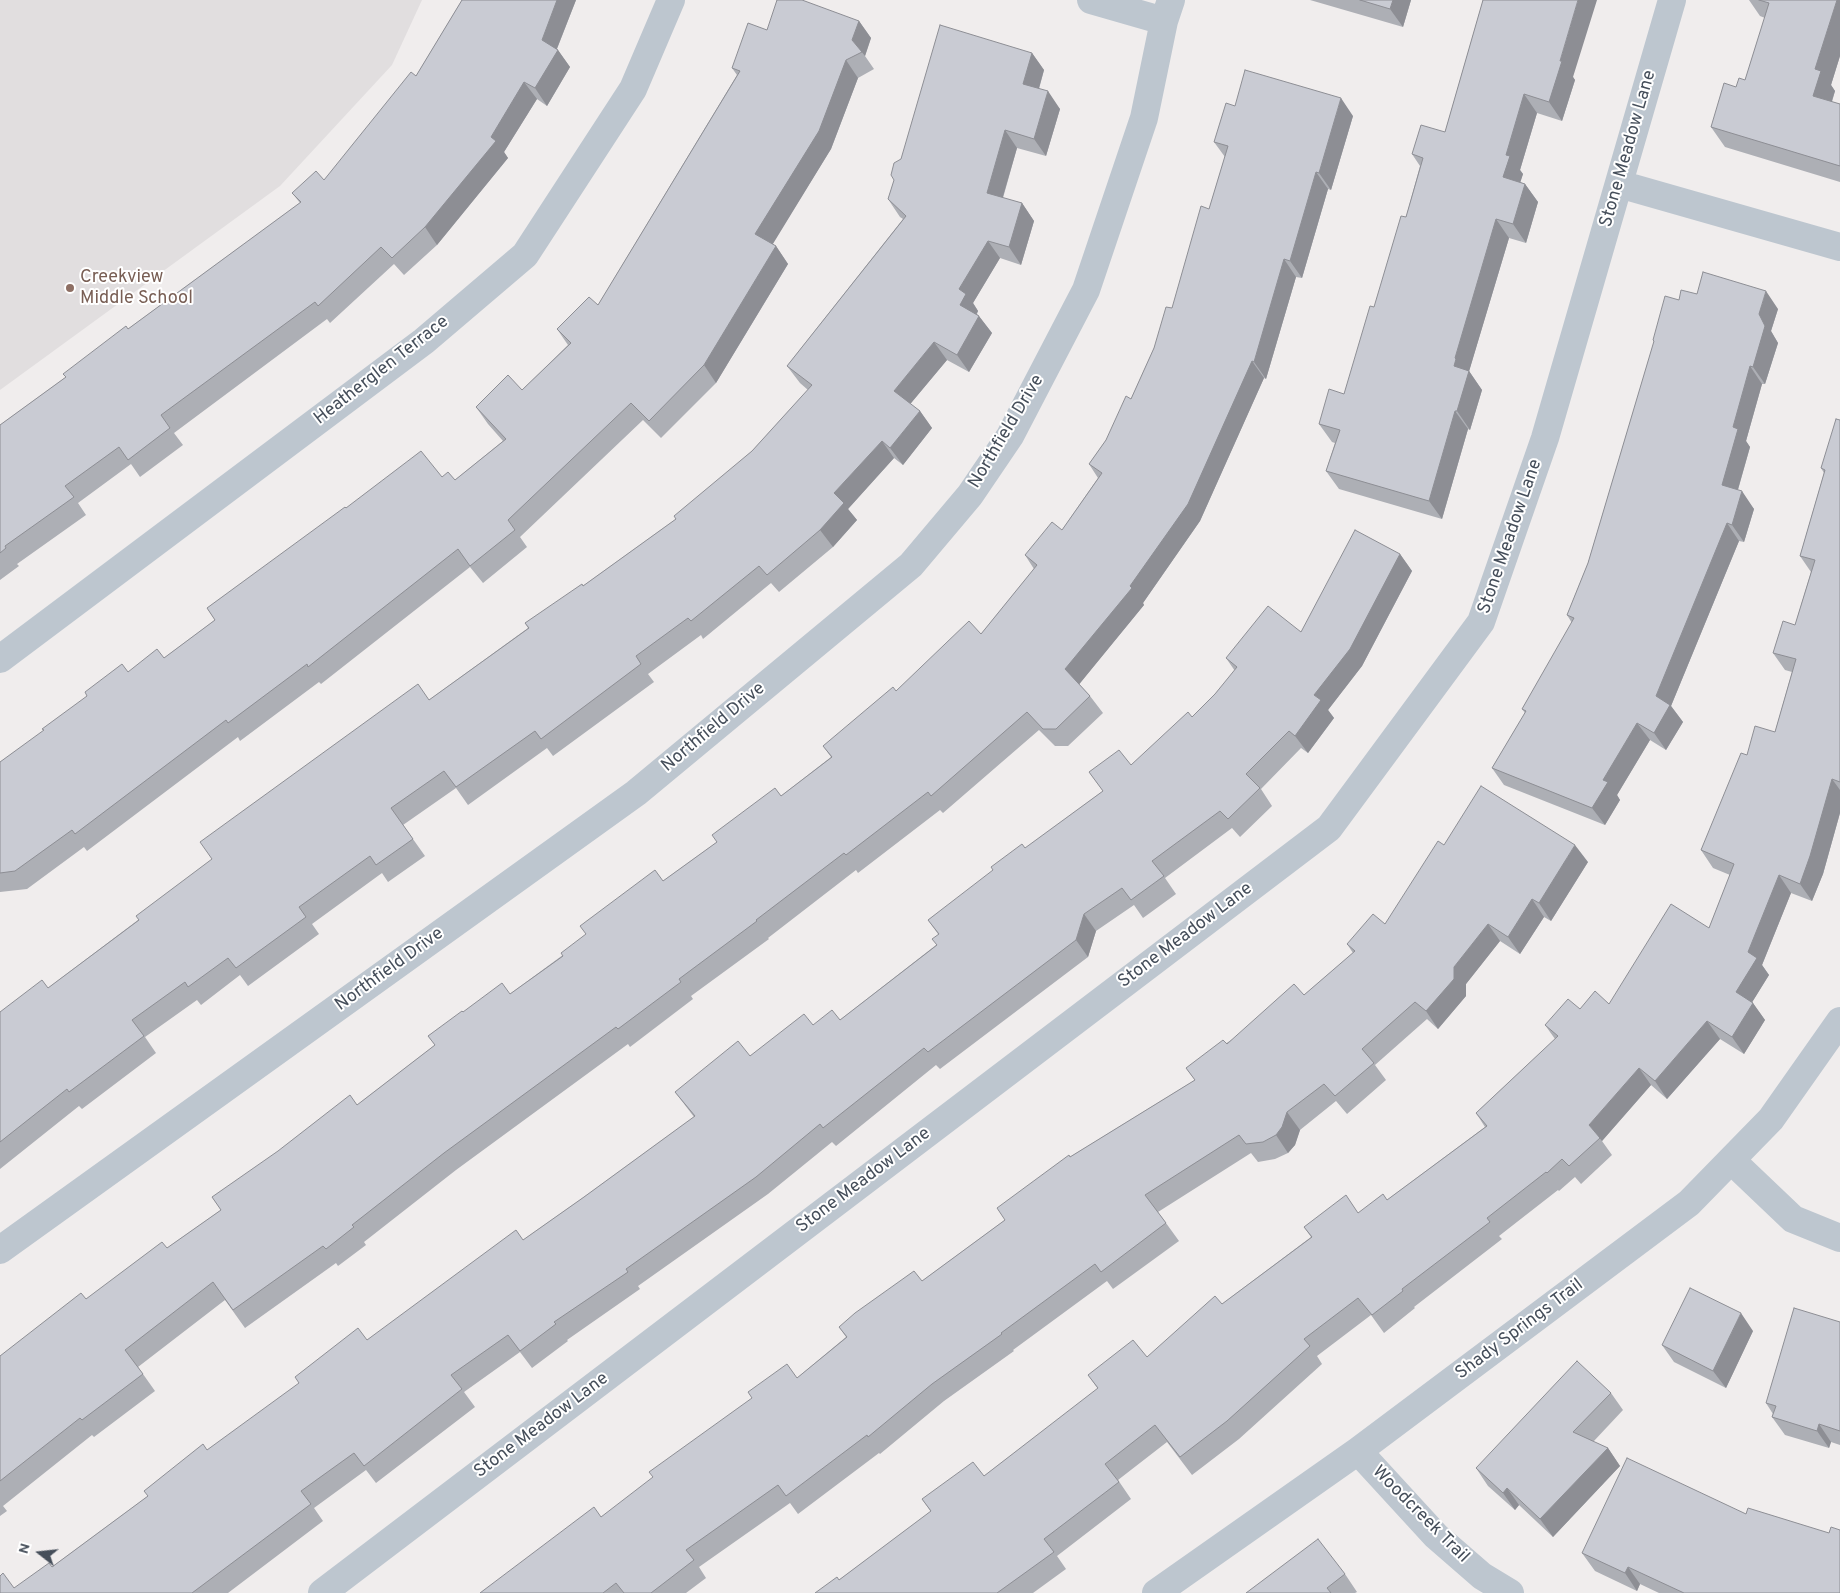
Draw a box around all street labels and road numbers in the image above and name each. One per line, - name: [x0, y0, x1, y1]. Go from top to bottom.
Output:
- street label: Stone Meadow Lane: [1596, 68, 1662, 230]
- street label: Heatherglen Terrace: [310, 312, 454, 430]
- street label: Northfield Drive: [965, 371, 1049, 493]
- street label: Stone Meadow Lane: [1474, 457, 1548, 617]
- street label: Northfield Drive: [658, 678, 770, 778]
- street label: Stone Meadow Lane: [1115, 879, 1257, 993]
- street label: Northfield Drive: [332, 923, 448, 1017]
- street label: Stone Meadow Lane: [793, 1124, 935, 1238]
- street label: Shady Springs Trail: [1452, 1275, 1588, 1385]
- street label: Stone Meadow Lane: [471, 1369, 613, 1483]
- street label: Woodcreek Trail: [1367, 1462, 1473, 1568]

